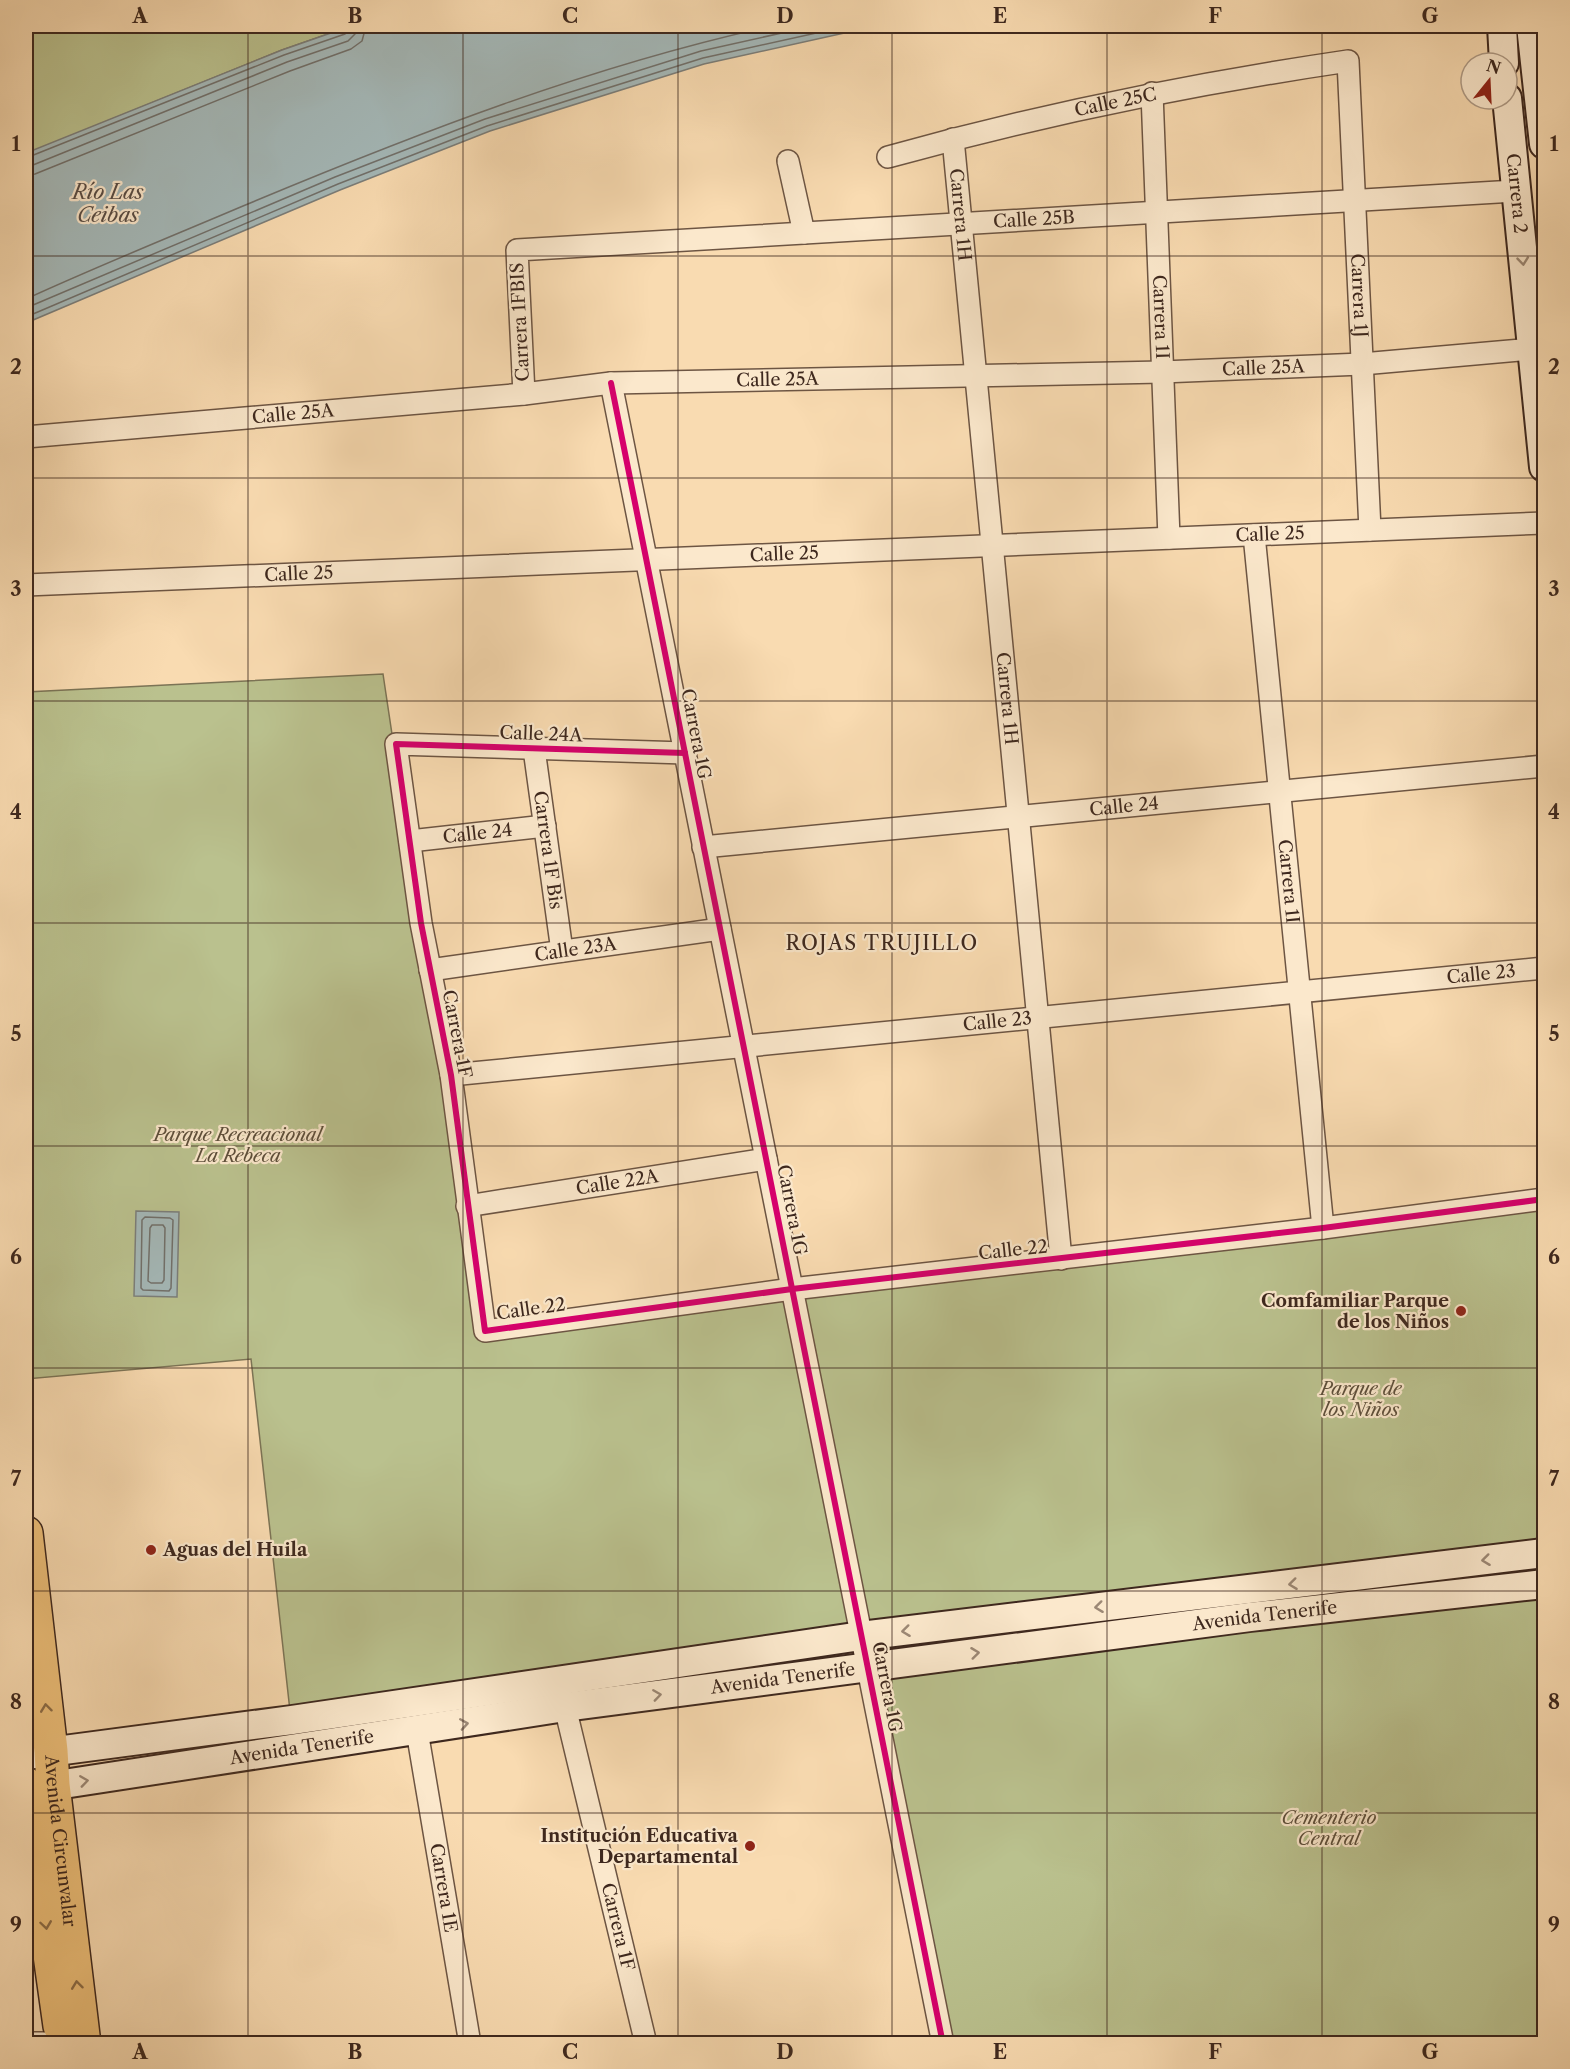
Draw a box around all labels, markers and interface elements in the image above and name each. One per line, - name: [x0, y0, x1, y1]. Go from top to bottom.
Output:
- text: A: [131, 4, 148, 28]
- text: B: [348, 4, 363, 28]
- text: C: [562, 4, 578, 28]
- text: D: [776, 4, 794, 28]
- text: E: [993, 4, 1007, 28]
- text: F: [1208, 4, 1222, 28]
- text: G: [1422, 4, 1439, 28]
- north arrow: [1459, 51, 1519, 111]
- text: N: [1484, 55, 1503, 78]
- street label: Calle 25C: [1072, 83, 1158, 121]
- text: 1: [12, 132, 21, 156]
- text: 1: [1550, 132, 1559, 156]
- street label: Carrera 2: [1502, 152, 1532, 235]
- street label: Carrera 1H: [945, 167, 976, 262]
- water label: Río Las Ceibas: [71, 180, 144, 227]
- street label: Calle 25B: [992, 206, 1075, 233]
- street label: Carrera 1J: [1346, 253, 1372, 338]
- one-way arrow: [1516, 256, 1529, 265]
- street label: Carrera 1FBIS: [506, 262, 534, 382]
- street label: Carrera 1I: [1148, 274, 1173, 359]
- text: 2: [10, 355, 22, 379]
- street label: Calle 25A: [1222, 355, 1306, 381]
- text: 2: [1548, 355, 1560, 379]
- street label: Calle 25A: [736, 368, 820, 391]
- street label: Calle 25A: [251, 399, 336, 428]
- street label: Calle 25: [1235, 522, 1305, 547]
- street label: Calle 25: [749, 542, 819, 566]
- street label: Calle 25: [264, 561, 334, 586]
- text: 3: [10, 577, 22, 601]
- text: 3: [1548, 577, 1560, 601]
- street label: Carrera 1H: [992, 651, 1022, 746]
- street label: Carrera 1G: [676, 687, 716, 782]
- street label: Calle 24A: [499, 722, 584, 746]
- street label: Carrera 1F Bis: [529, 789, 567, 911]
- street label: Calle 24: [1088, 792, 1160, 821]
- text: 4: [10, 800, 22, 824]
- text: 4: [1548, 800, 1560, 824]
- street label: Calle 24: [442, 819, 513, 848]
- street label: Carrera 1I: [1273, 838, 1304, 924]
- district label: ROJAS TRUJILLO: [785, 931, 979, 955]
- street label: Calle 23A: [533, 933, 619, 966]
- street label: Calle 23: [1446, 960, 1517, 988]
- street label: Carrera 1F: [438, 988, 476, 1080]
- street label: Calle 23: [962, 1007, 1033, 1036]
- text: 5: [10, 1022, 22, 1046]
- text: 5: [1548, 1022, 1560, 1046]
- park label: Parque Recreacional La Rebeca: [152, 1124, 324, 1167]
- street label: Carrera 1G: [772, 1163, 812, 1258]
- street label: Calle 22A: [574, 1165, 661, 1200]
- street label: Calle 22: [977, 1235, 1049, 1265]
- text: 6: [10, 1245, 22, 1269]
- text: 6: [1548, 1245, 1560, 1269]
- place label: Comfamiliar Parque de los Niños: [1261, 1290, 1449, 1333]
- street label: Calle 22: [495, 1293, 567, 1325]
- marker: Comfamiliar Parque de los Niños: [1454, 1304, 1468, 1318]
- park label: Parque de los Niños: [1318, 1378, 1403, 1421]
- text: 7: [11, 1467, 22, 1491]
- text: 7: [1549, 1467, 1560, 1491]
- place label: Aguas del Huila: [162, 1539, 308, 1561]
- marker: Aguas del Huila: [144, 1543, 158, 1557]
- one-way arrow: [1482, 1553, 1491, 1566]
- one-way arrow: [1288, 1577, 1297, 1589]
- street label: Avenida Tenerife: [1190, 1596, 1338, 1636]
- one-way arrow: [1095, 1600, 1104, 1613]
- one-way arrow: [901, 1624, 910, 1636]
- street label: Carrera 1G: [867, 1640, 907, 1735]
- one-way arrow: [970, 1647, 979, 1659]
- street label: Avenida Tenerife: [708, 1658, 856, 1699]
- one-way arrow: [652, 1689, 661, 1702]
- text: 8: [10, 1690, 22, 1714]
- text: 8: [1548, 1690, 1560, 1714]
- one-way arrow: [40, 1704, 53, 1713]
- one-way arrow: [459, 1718, 468, 1730]
- street label: Avenida Tenerife: [227, 1725, 375, 1769]
- street label: Avenida Circunvalar: [40, 1754, 81, 1929]
- one-way arrow: [79, 1775, 89, 1787]
- park label: Cementerio Central: [1282, 1807, 1377, 1850]
- place label: Institución Educativa Departamental: [541, 1825, 739, 1868]
- marker: Institución Educativa Departamental: [743, 1839, 757, 1853]
- street label: Carrera 1E: [425, 1842, 462, 1934]
- street label: Carrera 1F: [597, 1881, 639, 1973]
- text: 9: [10, 1913, 22, 1937]
- text: 9: [1548, 1913, 1560, 1937]
- one-way arrow: [39, 1920, 51, 1930]
- one-way arrow: [72, 1981, 84, 1990]
- text: A: [131, 2040, 148, 2064]
- text: B: [348, 2040, 363, 2064]
- text: C: [562, 2040, 578, 2064]
- text: D: [776, 2040, 794, 2064]
- text: E: [993, 2040, 1007, 2064]
- text: F: [1208, 2040, 1222, 2064]
- text: G: [1422, 2040, 1439, 2064]

